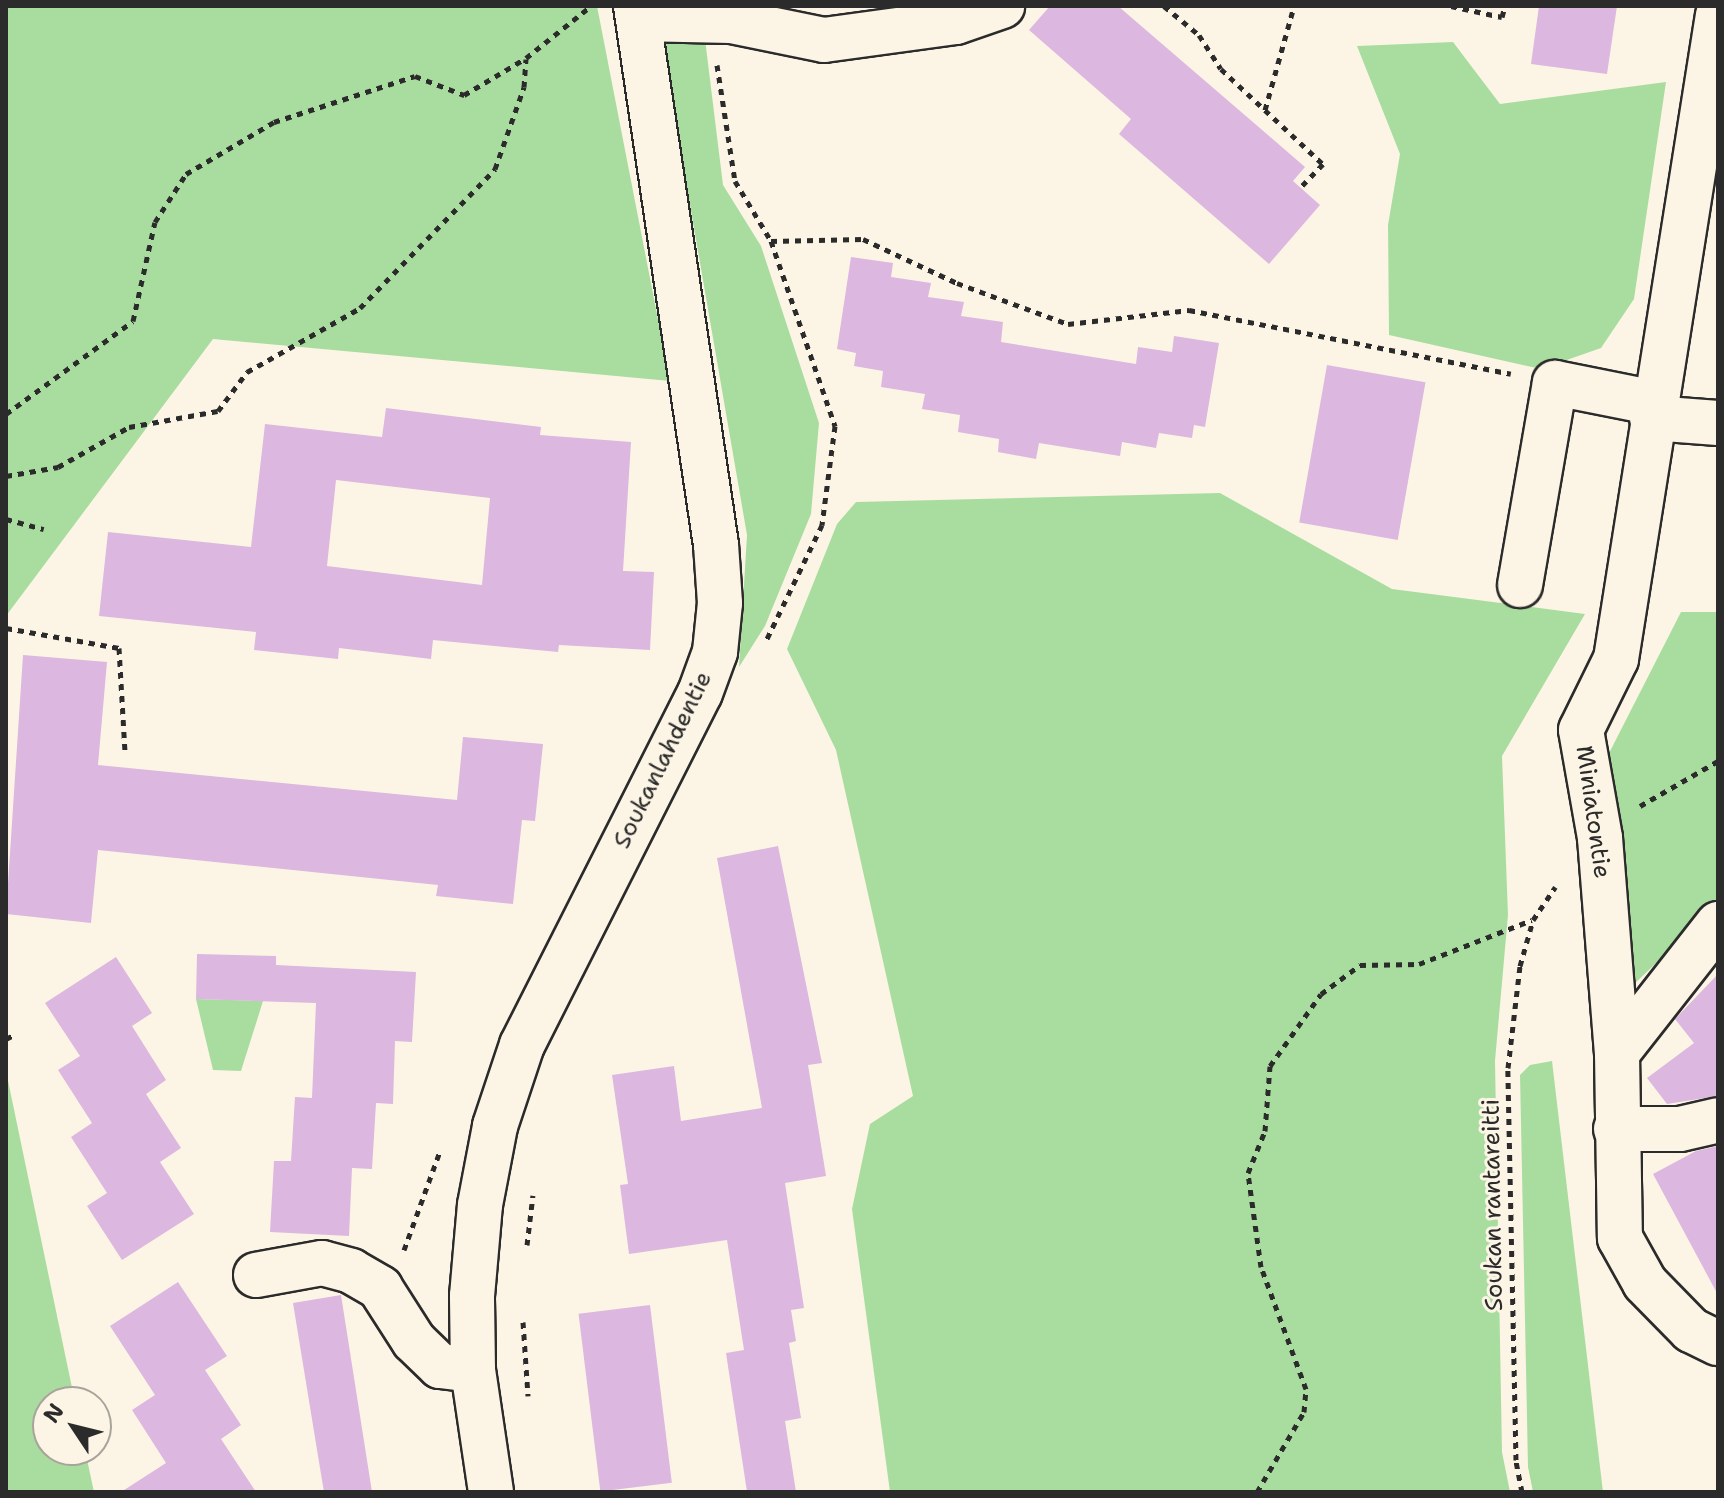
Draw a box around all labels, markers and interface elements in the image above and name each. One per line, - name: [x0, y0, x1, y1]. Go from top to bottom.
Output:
- street label: Soukanlahdentie: [608, 667, 718, 853]
- street label: Miniatontie: [1569, 744, 1617, 880]
- street label: Soukan rantareitti: [1477, 1099, 1509, 1311]
- north arrow: [32, 1386, 112, 1466]
- text: N: [37, 1398, 70, 1429]

